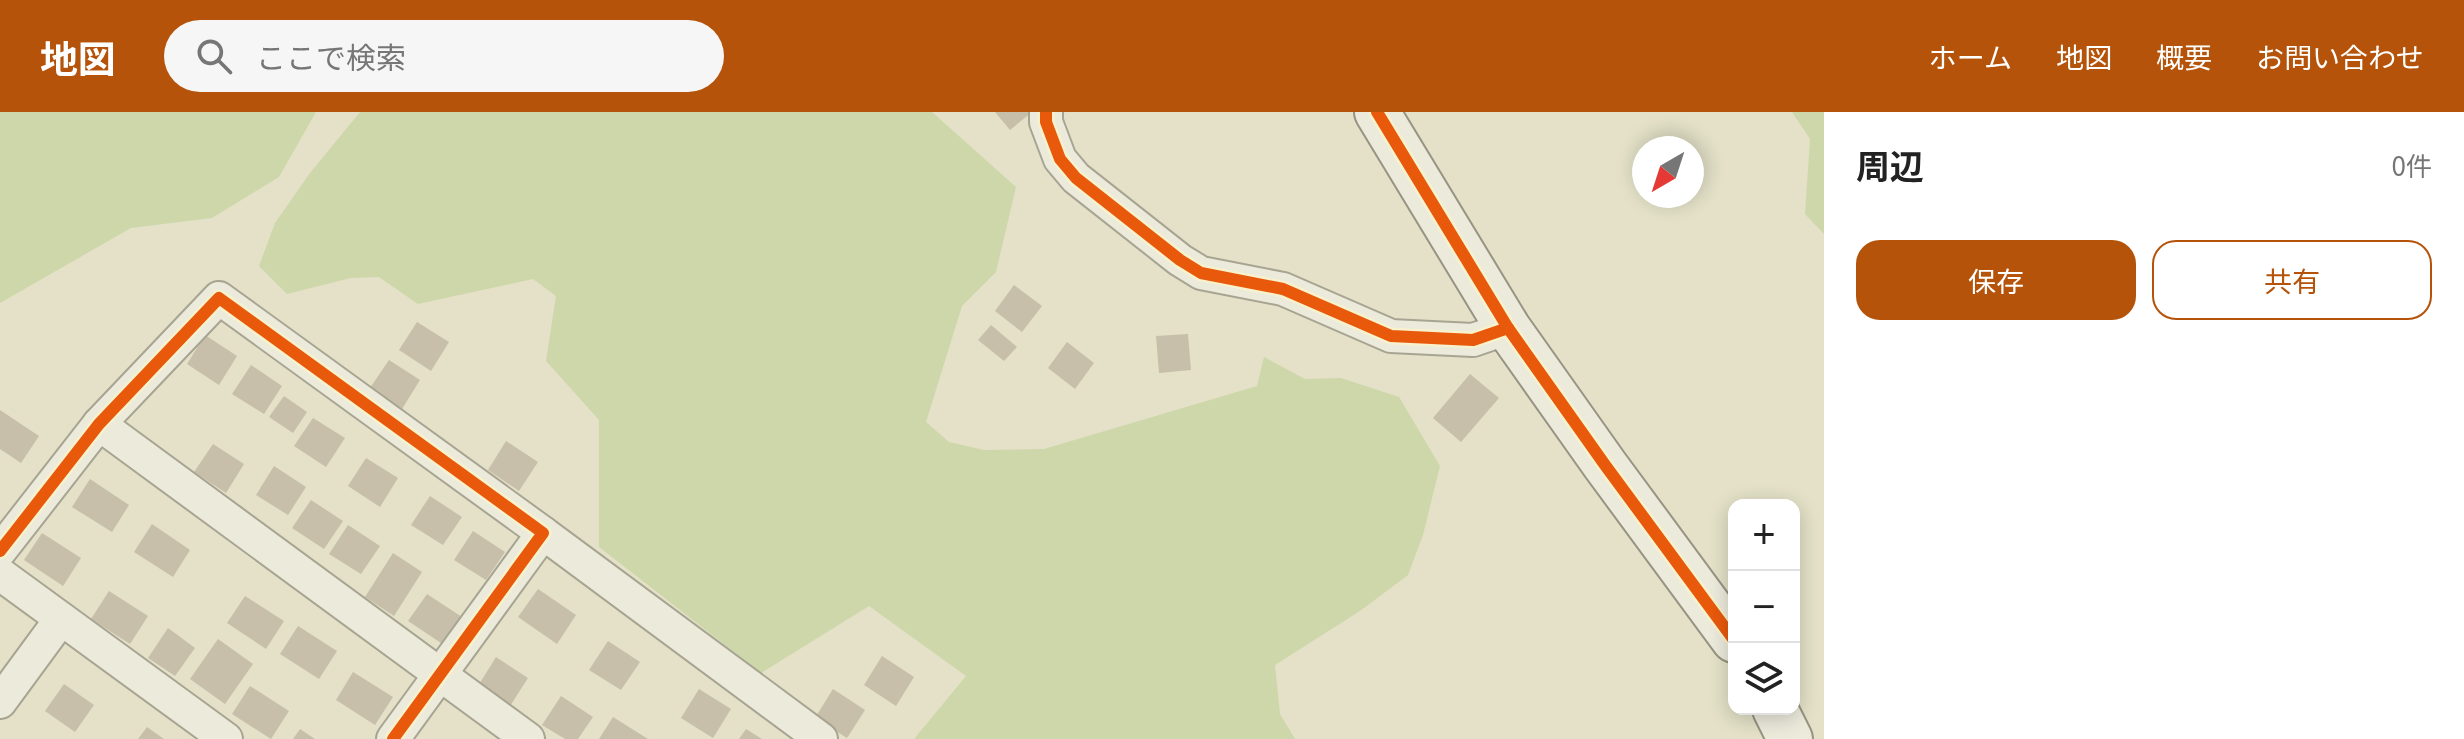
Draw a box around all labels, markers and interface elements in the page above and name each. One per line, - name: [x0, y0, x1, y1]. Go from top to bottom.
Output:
- search box: [164, 20, 724, 92]
- text: 地図: [40, 29, 116, 84]
- icon: search: [192, 34, 236, 78]
- text: ここで検索: [256, 34, 406, 78]
- text: ホーム: [1929, 36, 2012, 76]
- text: 地図: [2056, 36, 2112, 76]
- text: 概要: [2156, 36, 2212, 76]
- text: お問い合わせ: [2256, 36, 2424, 76]
- north arrow: [1632, 136, 1704, 208]
- text: 周辺: [1856, 140, 1924, 189]
- text: 0件: [2392, 146, 2432, 183]
- button: 保存: [1856, 240, 2136, 320]
- button: 共有: [2152, 240, 2432, 320]
- map controls: [1728, 499, 1800, 715]
- button: +: [1728, 499, 1800, 571]
- button: −: [1728, 571, 1800, 643]
- button: layers: [1728, 643, 1800, 715]

